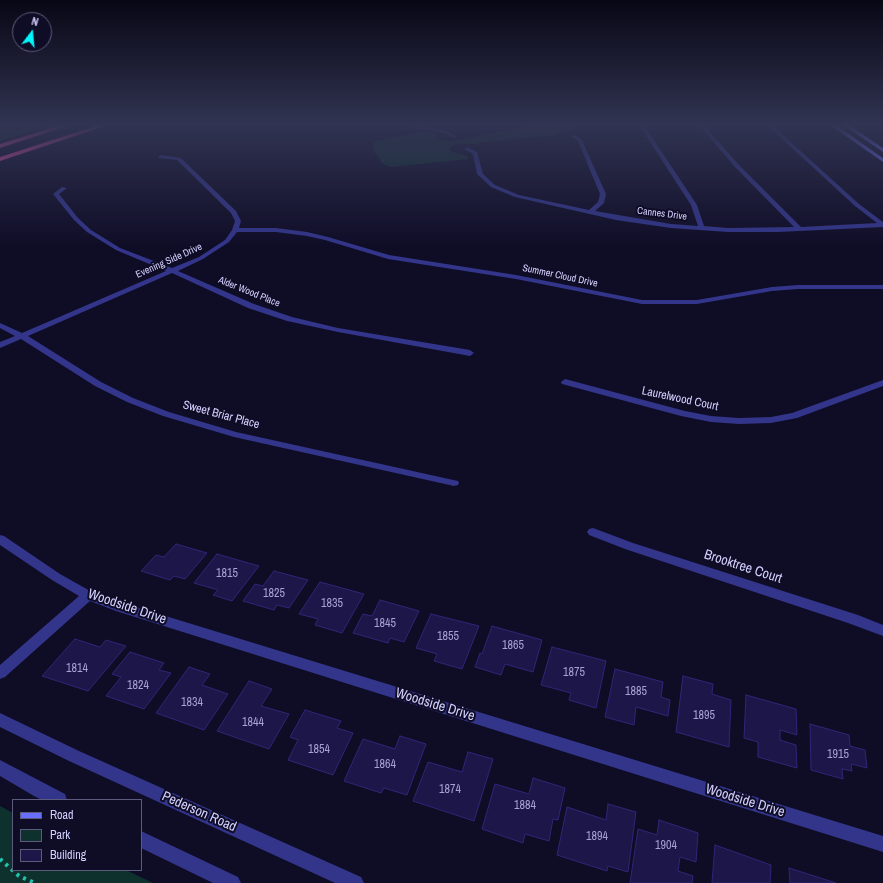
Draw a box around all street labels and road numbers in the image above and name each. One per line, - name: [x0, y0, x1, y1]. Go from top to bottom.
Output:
- street label: Cannes Drive: [636, 205, 688, 223]
- street label: Evening Side Drive: [134, 241, 204, 281]
- street label: Summer Cloud Drive: [521, 262, 599, 290]
- street label: Alder Wood Place: [216, 274, 282, 310]
- street label: Laurelwood Court: [641, 384, 719, 414]
- street label: Sweet Briar Place: [181, 398, 261, 432]
- street label: Brooktree Court: [702, 546, 784, 588]
- street label: Woodside Drive: [85, 586, 169, 628]
- street label: Woodside Drive: [393, 685, 477, 725]
- street label: Woodside Drive: [703, 781, 787, 821]
- street label: Pederson Road: [159, 788, 239, 836]

